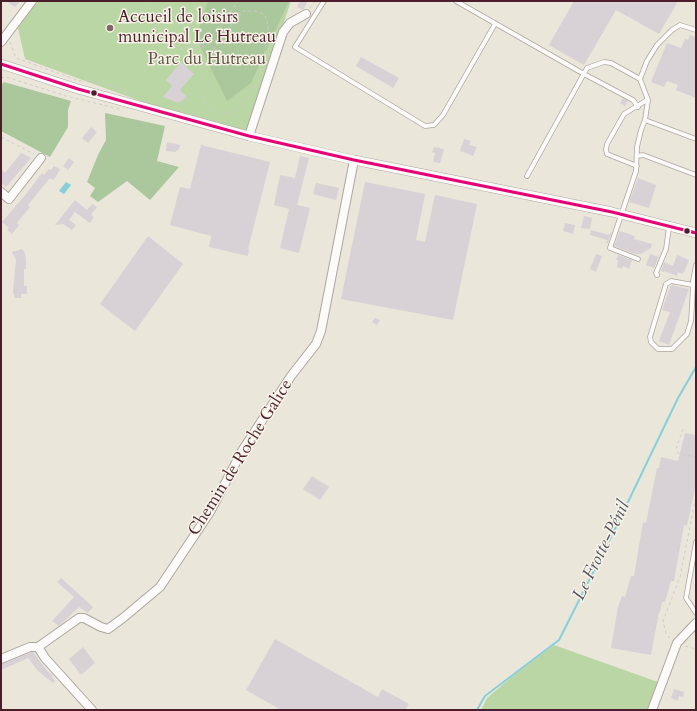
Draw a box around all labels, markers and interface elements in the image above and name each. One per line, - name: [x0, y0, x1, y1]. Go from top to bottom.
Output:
- place label: Accueil de loisirs municipal Le Hutreau: [118, 8, 276, 48]
- marker: Accueil de loisirs municipal Le Hutreau: [105, 23, 115, 33]
- park label: Parc du Hutreau: [148, 50, 266, 70]
- unlabelled marker: [89, 88, 99, 98]
- unlabelled marker: [682, 226, 692, 236]
- street label: Chemin de Roche Galice: [185, 376, 297, 540]
- water label: Le Frotte-Pénil: [569, 498, 635, 604]

